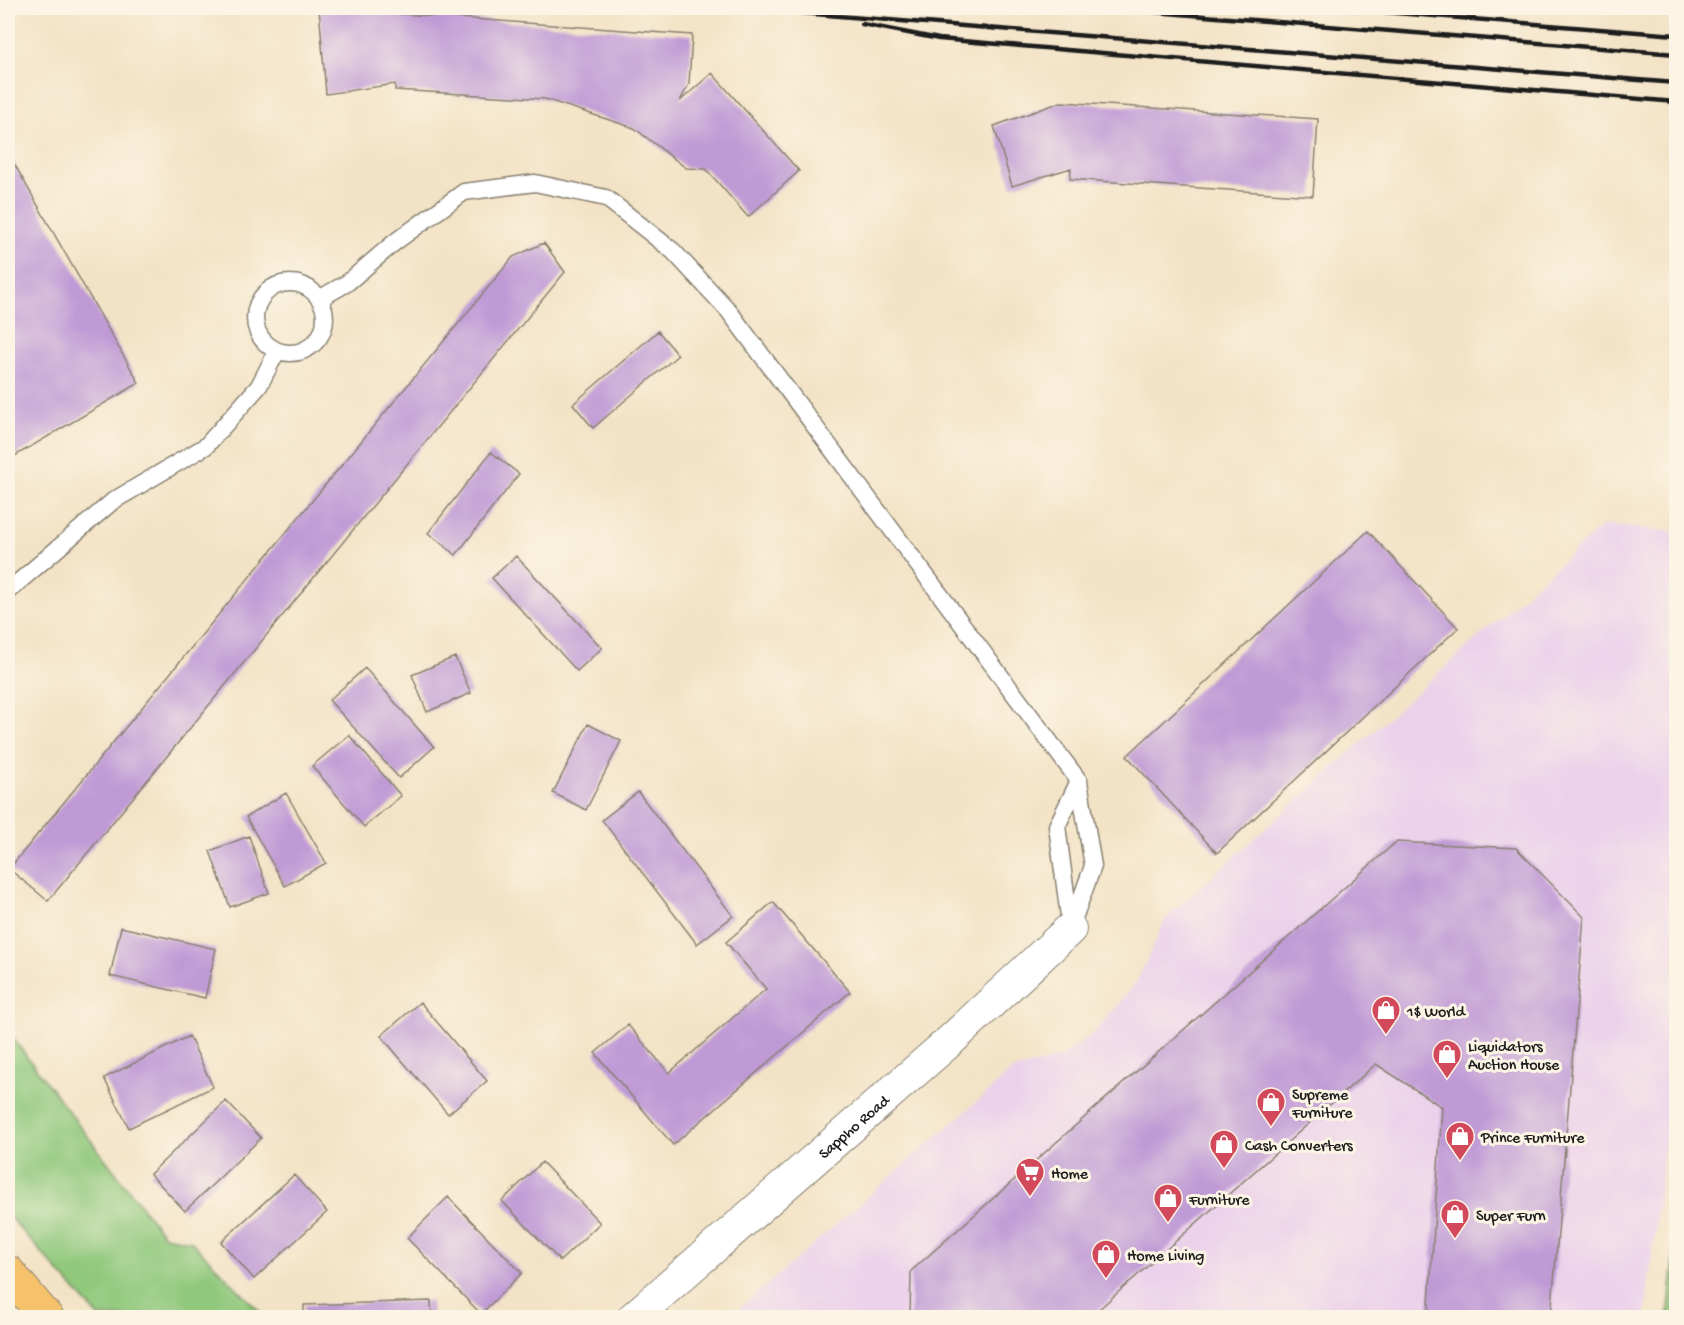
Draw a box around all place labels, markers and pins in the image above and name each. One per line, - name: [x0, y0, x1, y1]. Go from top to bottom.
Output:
- shop icon: 1$ World: [1370, 994, 1402, 1036]
- place label: 1$ World: [1406, 1004, 1467, 1023]
- shop icon: Liquidators Auction House: [1431, 1038, 1463, 1080]
- place label: Liquidators Auction House: [1468, 1039, 1560, 1076]
- shop icon: Supreme Furniture: [1255, 1086, 1287, 1128]
- place label: Supreme Furniture: [1291, 1087, 1353, 1124]
- shop icon: Prince Furniture: [1444, 1120, 1476, 1162]
- shop icon: Cash Converters: [1208, 1128, 1240, 1170]
- place label: Prince Furniture: [1480, 1130, 1585, 1149]
- place label: Cash Converters: [1245, 1138, 1354, 1157]
- supermarket icon: Home: [1014, 1156, 1046, 1198]
- place label: Home: [1051, 1166, 1089, 1185]
- shop icon: Furniture: [1152, 1182, 1184, 1224]
- place label: Furniture: [1188, 1192, 1250, 1211]
- shop icon: Super Furn: [1439, 1198, 1471, 1240]
- place label: Super Furn: [1476, 1208, 1546, 1227]
- shop icon: Home Living: [1090, 1238, 1122, 1280]
- place label: Home Living: [1127, 1248, 1204, 1267]

